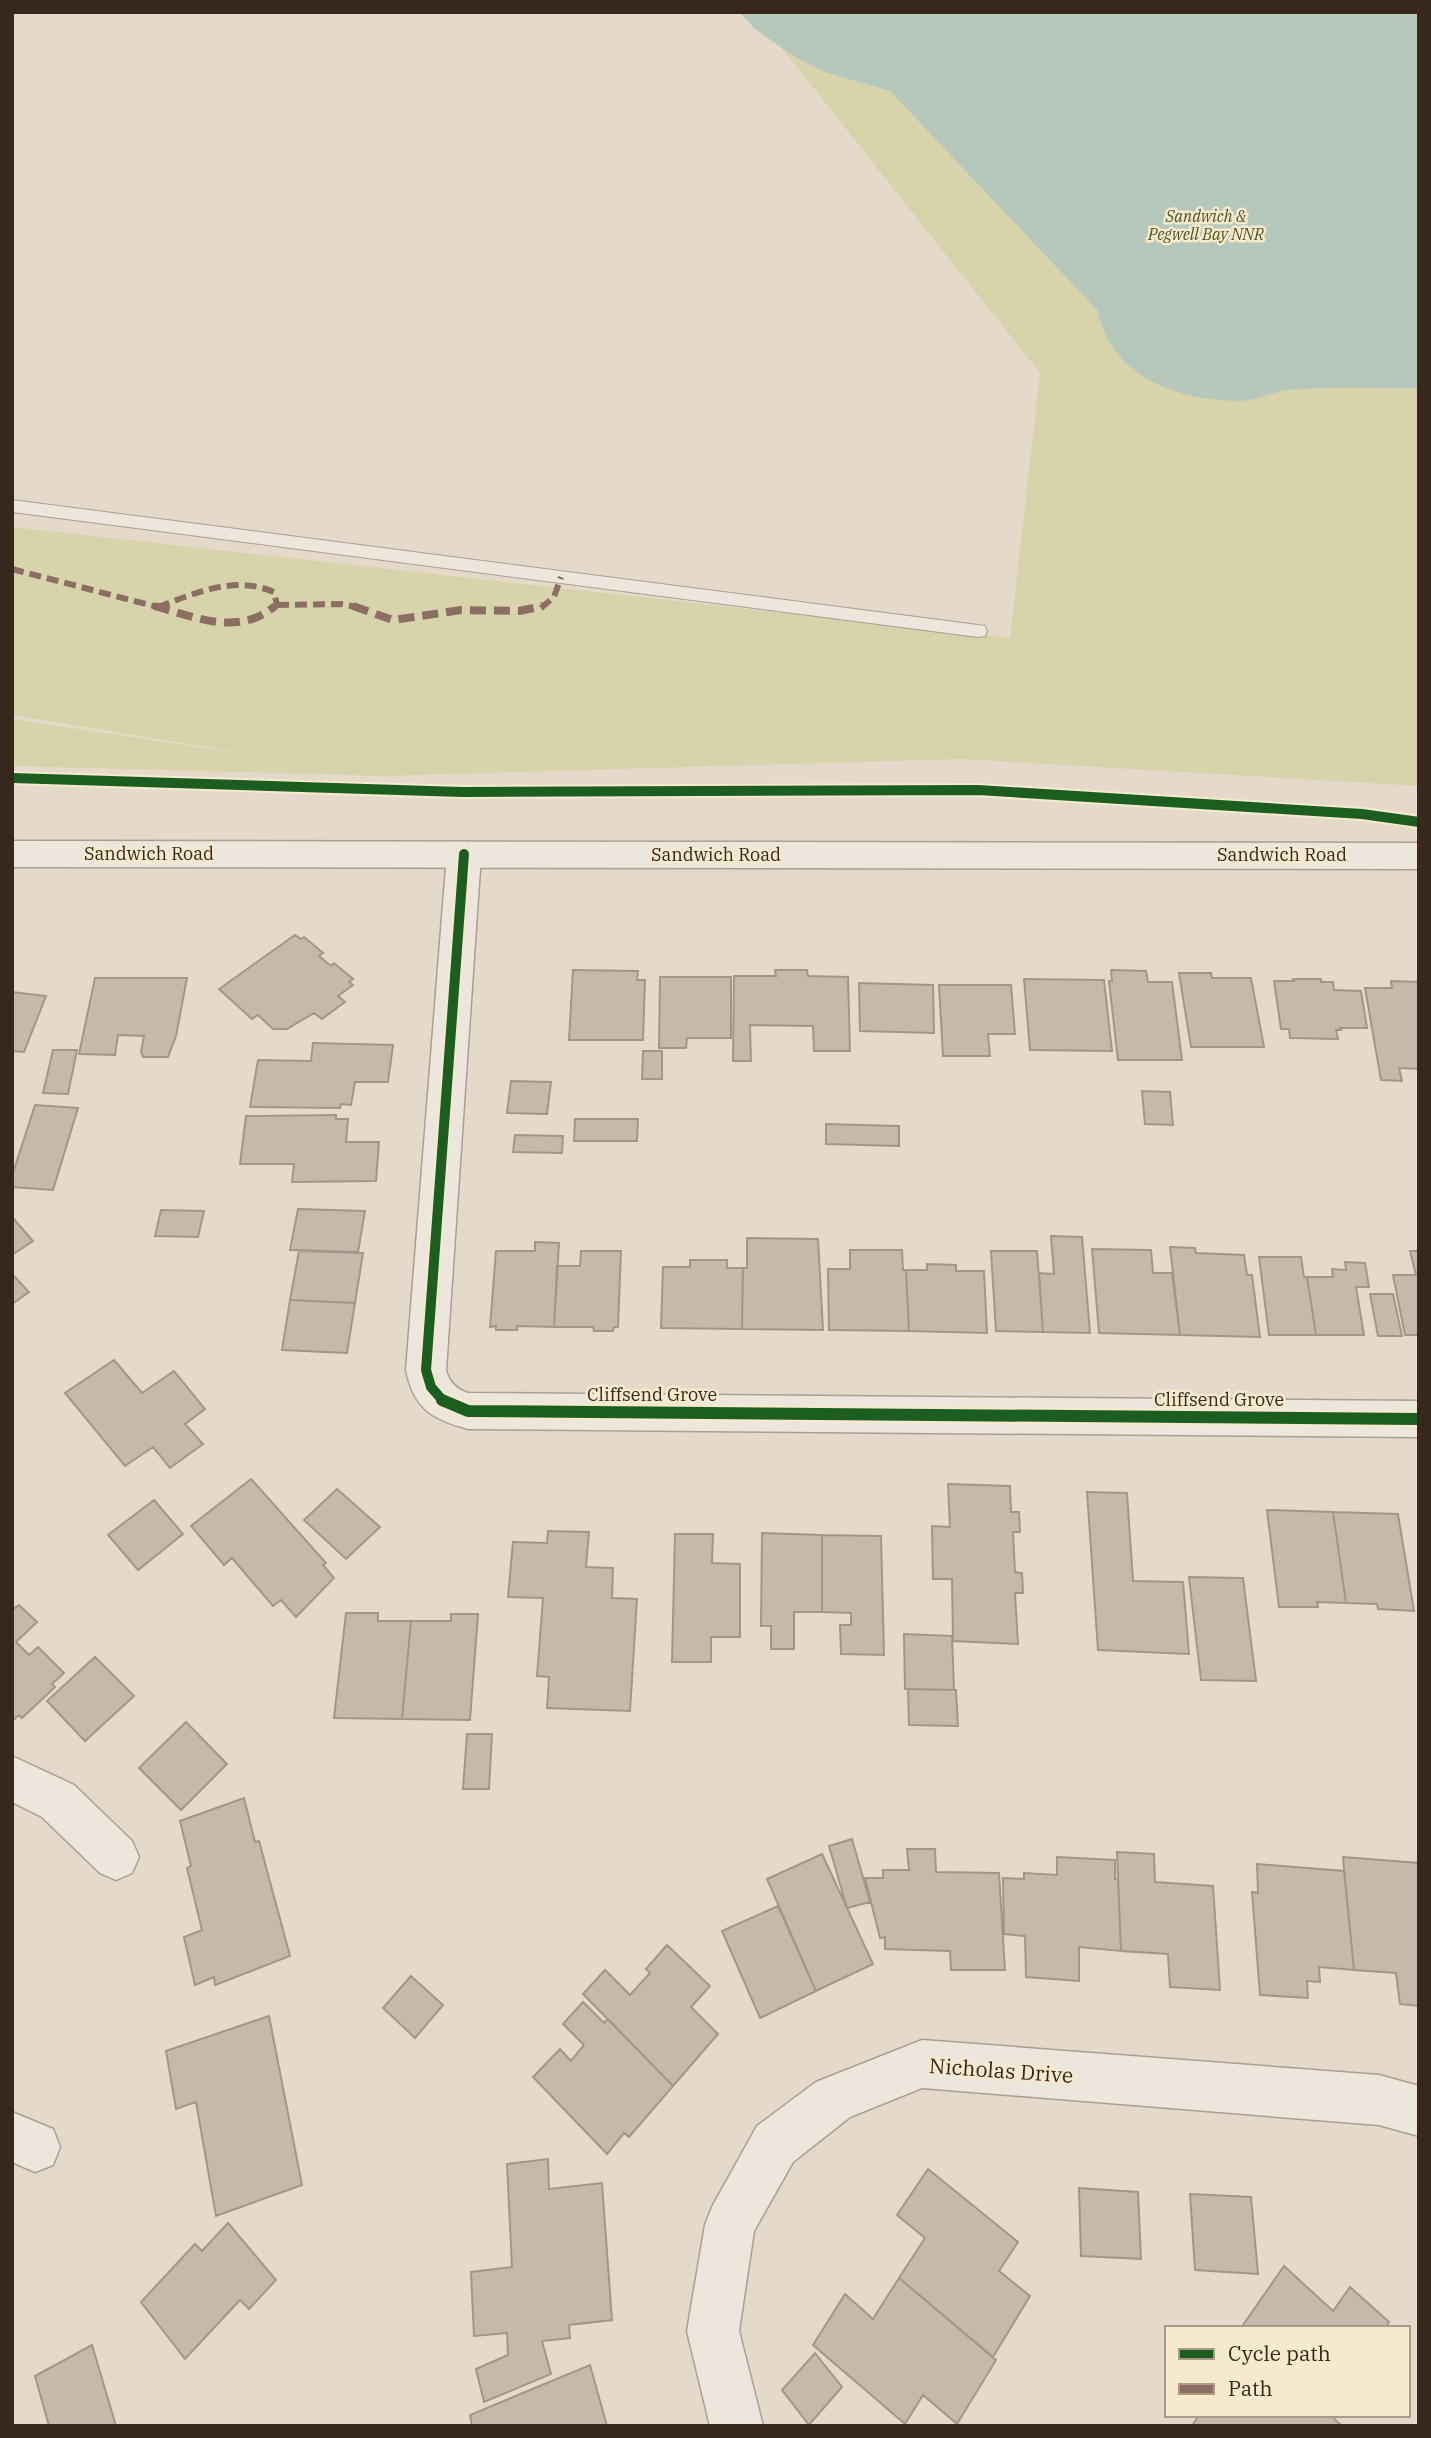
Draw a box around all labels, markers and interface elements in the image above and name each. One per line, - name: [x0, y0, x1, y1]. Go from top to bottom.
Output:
- park label: Sandwich & Pegwell Bay NNR: [1147, 206, 1264, 244]
- street label: Sandwich Road: [84, 842, 214, 865]
- street label: Sandwich Road: [651, 843, 781, 866]
- street label: Sandwich Road: [1217, 843, 1347, 866]
- street label: Cliffsend Grove: [587, 1383, 717, 1406]
- street label: Cliffsend Grove: [1154, 1388, 1284, 1411]
- street label: Nicholas Drive: [928, 2051, 1074, 2089]
- legend: [1165, 2326, 1410, 2417]
- text: Cycle path: [1228, 2339, 1331, 2367]
- text: Path: [1228, 2374, 1273, 2402]

